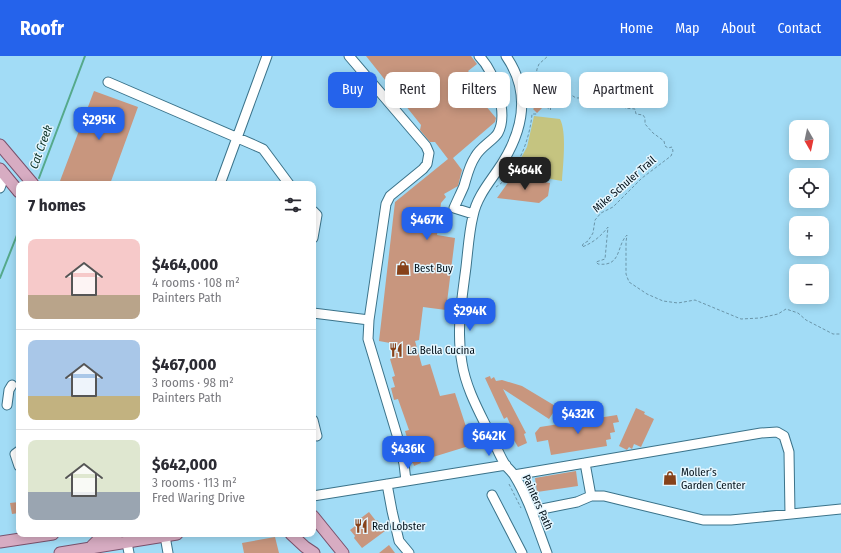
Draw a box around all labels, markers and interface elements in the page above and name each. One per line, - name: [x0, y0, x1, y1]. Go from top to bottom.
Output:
- text: Roofr: [20, 17, 64, 40]
- text: Home: [620, 20, 653, 37]
- text: Map: [675, 20, 699, 37]
- text: About: [721, 20, 756, 37]
- text: Contact: [778, 20, 821, 37]
- chip: Buy: [328, 72, 377, 108]
- chip: Rent: [385, 72, 440, 108]
- chip: Filters: [448, 72, 510, 108]
- chip: New: [518, 72, 571, 108]
- chip: Apartment: [579, 72, 668, 108]
- pin: $295K: [71, 107, 127, 141]
- text: $295K: [83, 112, 115, 127]
- north arrow: [789, 120, 829, 160]
- map controls: [789, 120, 829, 304]
- water label: Cat Creek: [27, 123, 55, 171]
- street label: Mike Schuler Trail: [590, 153, 659, 215]
- pin: $464K: [497, 157, 553, 191]
- text: $464K: [508, 162, 542, 177]
- button: locate: [789, 168, 829, 208]
- icon: filters: [282, 194, 304, 216]
- text: 7 homes: [28, 195, 86, 216]
- pin: $467K: [399, 207, 455, 241]
- text: $467K: [411, 212, 443, 227]
- button: +: [789, 216, 829, 256]
- text: $464,000: [152, 254, 218, 275]
- icon: home: [60, 255, 108, 303]
- shop icon: Best Buy: [395, 260, 411, 276]
- place label: Best Buy: [414, 262, 453, 275]
- button: −: [789, 264, 829, 304]
- text: 4 rooms · 108 m²: [152, 275, 240, 290]
- text: Painters Path: [152, 290, 222, 305]
- pin: $294K: [442, 298, 498, 332]
- text: $294K: [453, 303, 487, 318]
- restaurant icon: La Bella Cucina: [388, 342, 404, 358]
- place label: La Bella Cucina: [407, 344, 475, 357]
- text: $467,000: [152, 354, 216, 375]
- icon: home: [60, 356, 108, 404]
- text: 3 rooms · 98 m²: [152, 375, 234, 390]
- text: Painters Path: [152, 390, 222, 405]
- pin: $432K: [550, 401, 606, 435]
- text: $432K: [562, 406, 594, 421]
- pin: $642K: [461, 423, 517, 457]
- text: $642K: [472, 428, 506, 443]
- pin: $436K: [380, 436, 436, 470]
- text: $436K: [391, 441, 425, 456]
- text: $642,000: [152, 454, 217, 475]
- icon: home: [60, 456, 108, 504]
- place label: Moller’s Garden Center: [681, 466, 745, 492]
- shop icon: Moller’s Garden Center: [662, 470, 678, 486]
- street label: Painters Path: [520, 473, 555, 532]
- text: 3 rooms · 113 m²: [152, 475, 237, 490]
- text: Fred Waring Drive: [152, 490, 245, 505]
- restaurant icon: Red Lobster: [353, 518, 369, 534]
- place label: Red Lobster: [372, 520, 426, 533]

